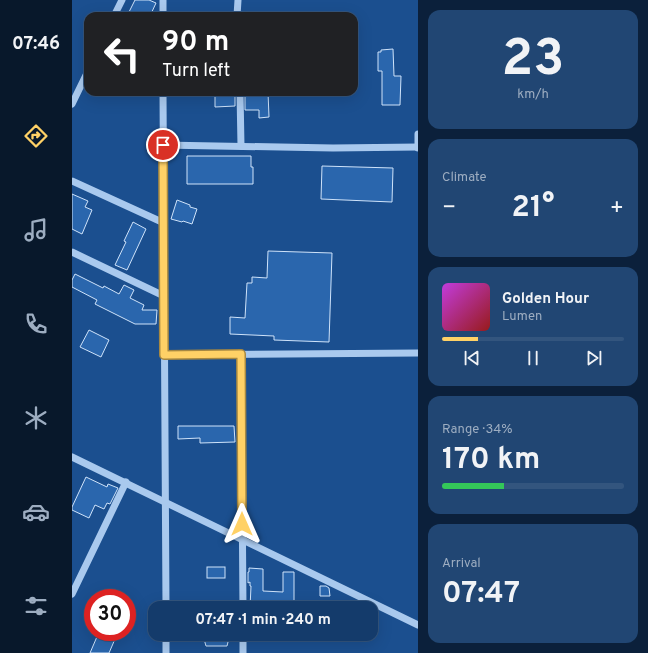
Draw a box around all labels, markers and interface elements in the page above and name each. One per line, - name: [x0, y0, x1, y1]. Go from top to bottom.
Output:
- text: 90 m: [162, 25, 229, 61]
- icon: left: [96, 28, 148, 80]
- text: 23: [502, 28, 564, 94]
- text: 07:46: [12, 33, 60, 56]
- text: Turn left: [162, 60, 230, 83]
- text: km/h: [517, 87, 549, 103]
- icon: directions: [22, 122, 50, 150]
- pin: [146, 128, 180, 162]
- icon: arrive: [152, 134, 174, 156]
- text: Climate: [442, 170, 487, 186]
- text: 21°: [512, 190, 554, 227]
- text: −: [442, 195, 456, 222]
- text: +: [610, 195, 624, 222]
- icon: music: [22, 216, 50, 244]
- text: Golden Hour: [502, 290, 589, 309]
- text: Lumen: [502, 309, 542, 325]
- icon: phone: [22, 310, 50, 338]
- icon: previous: [461, 347, 483, 369]
- icon: pause: [522, 347, 544, 369]
- icon: next: [583, 347, 605, 369]
- icon: climate: [22, 404, 50, 432]
- text: Range · 34%: [442, 422, 513, 438]
- text: 170 km: [442, 442, 540, 479]
- icon: car: [22, 498, 50, 526]
- position arrow: [221, 503, 263, 545]
- text: Arrival: [442, 556, 481, 572]
- text: 07:47: [442, 576, 520, 613]
- speed limit sign: 30: [84, 589, 136, 641]
- icon: filters: [22, 592, 50, 620]
- text: 07:47 · 1 min · 240 m: [195, 611, 331, 630]

